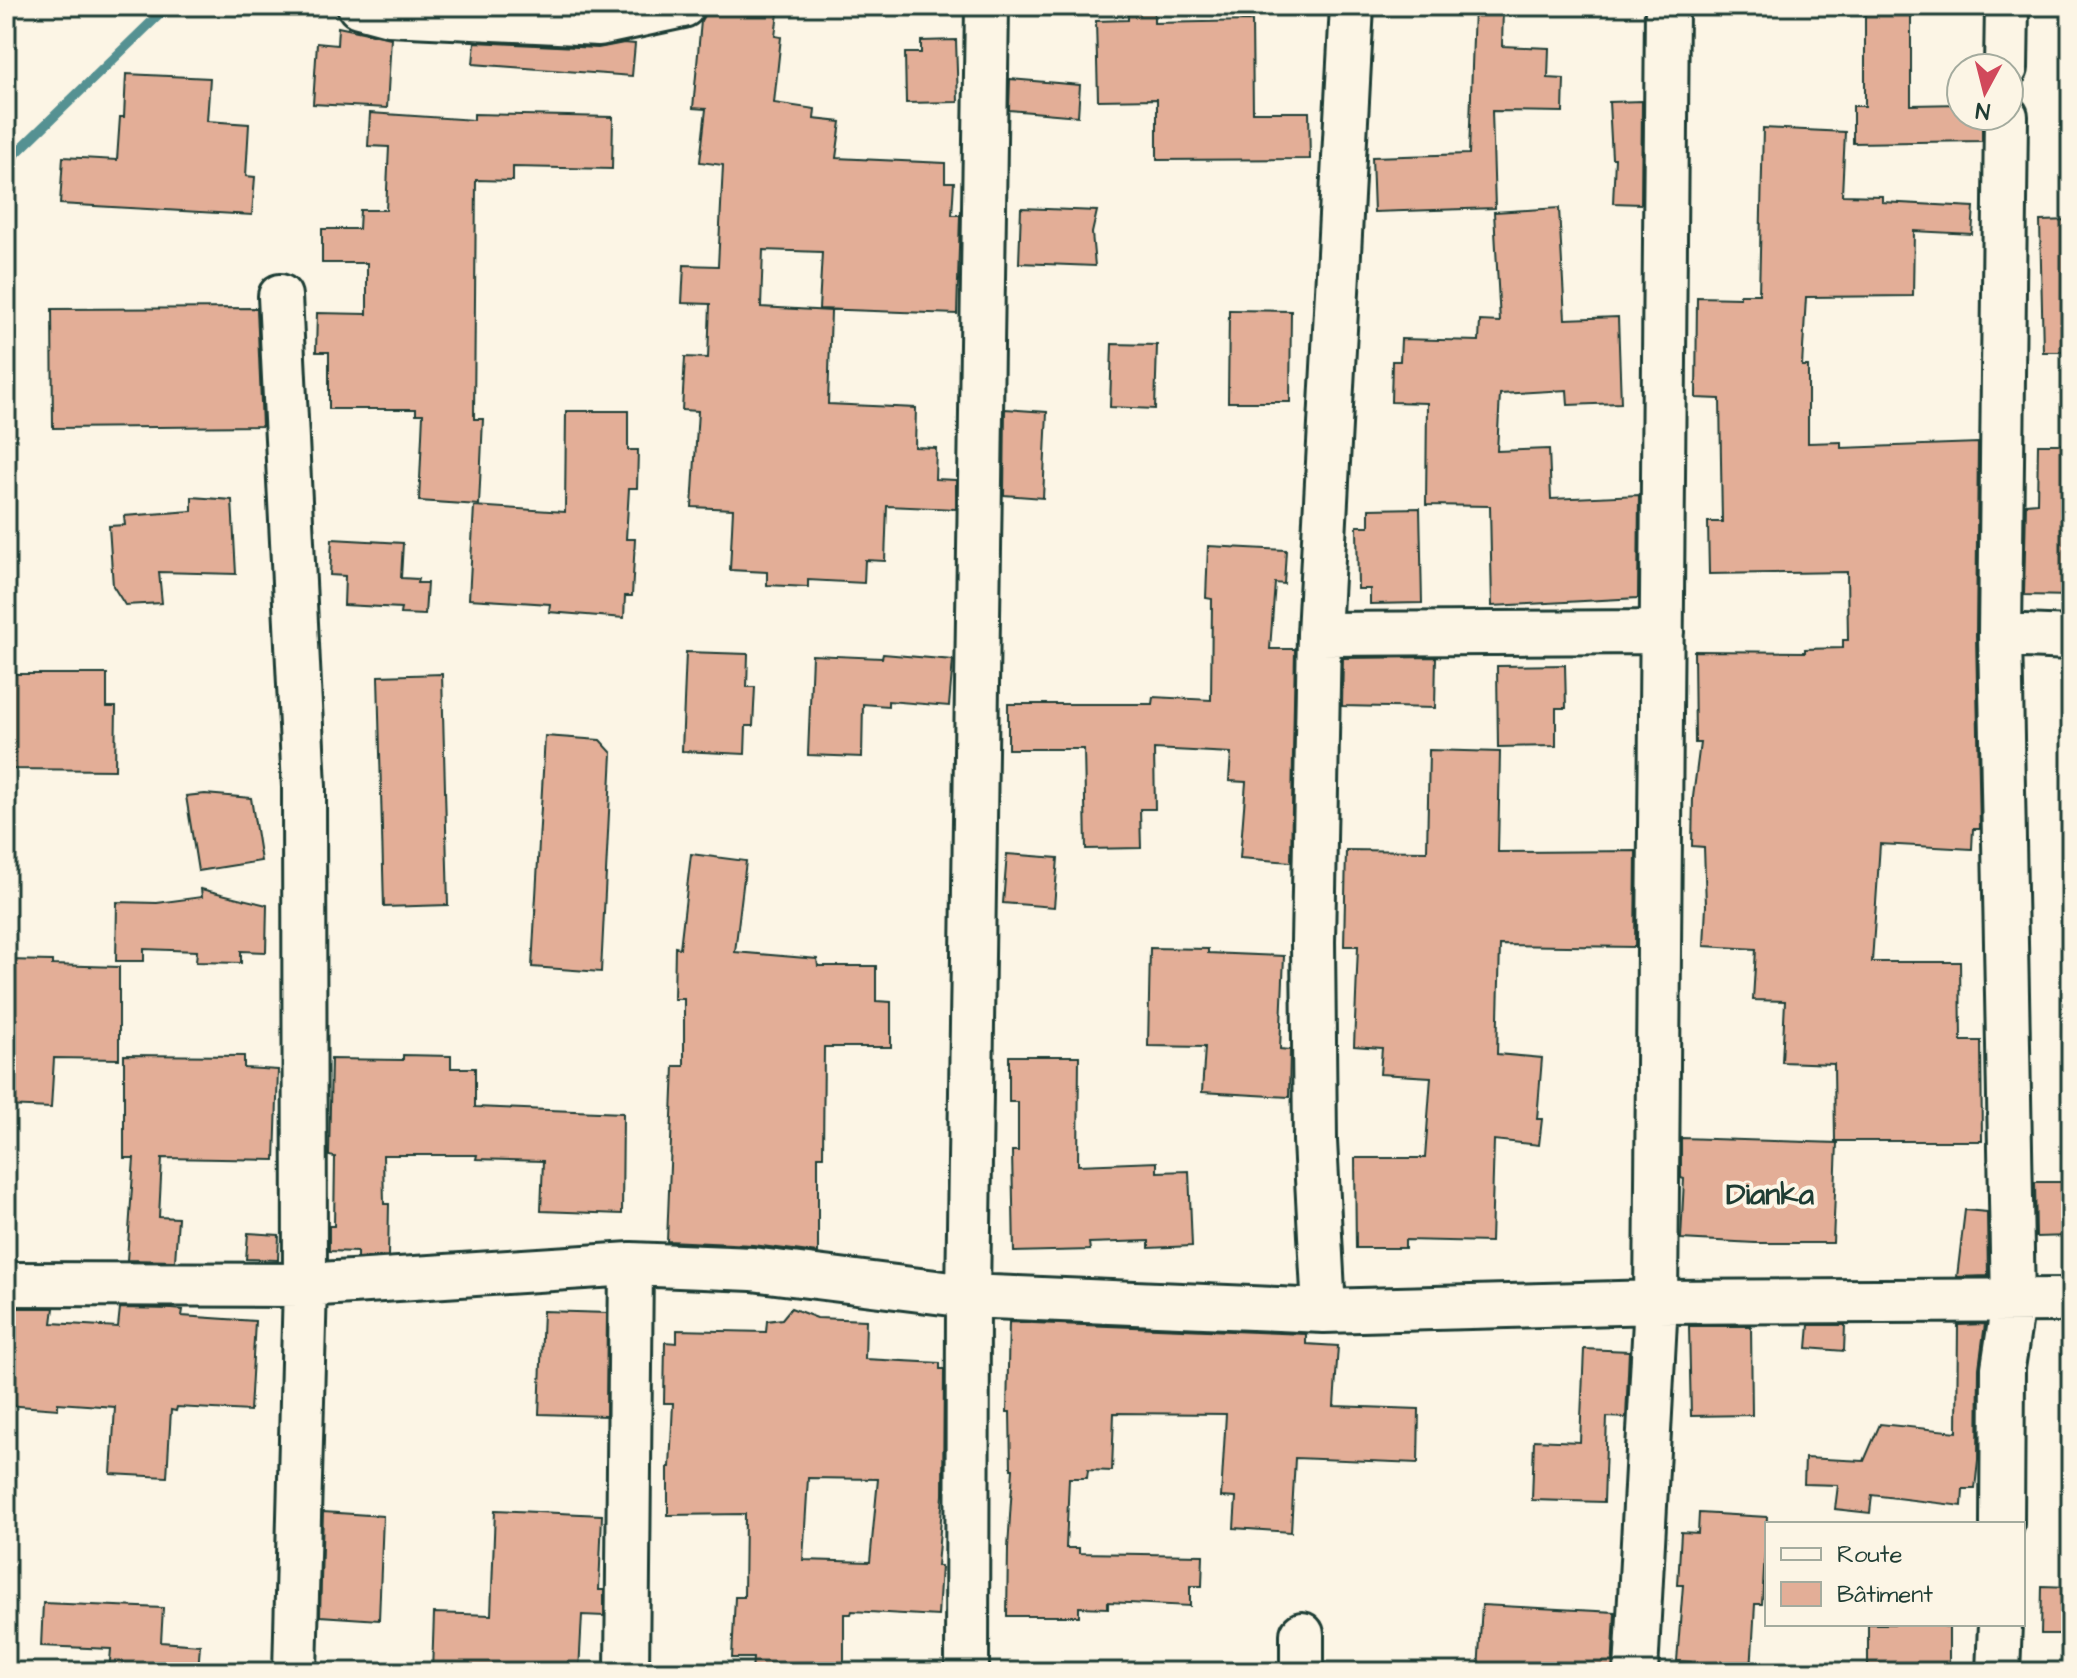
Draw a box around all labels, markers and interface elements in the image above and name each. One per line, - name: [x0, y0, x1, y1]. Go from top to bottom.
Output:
- north arrow: [1945, 52, 2025, 132]
- text: N: [1974, 94, 1991, 127]
- district label: Dianka: [1726, 1174, 1815, 1216]
- legend: [1765, 1522, 2025, 1626]
- text: Route: [1837, 1538, 1903, 1572]
- text: Bâtiment: [1837, 1578, 1933, 1612]

